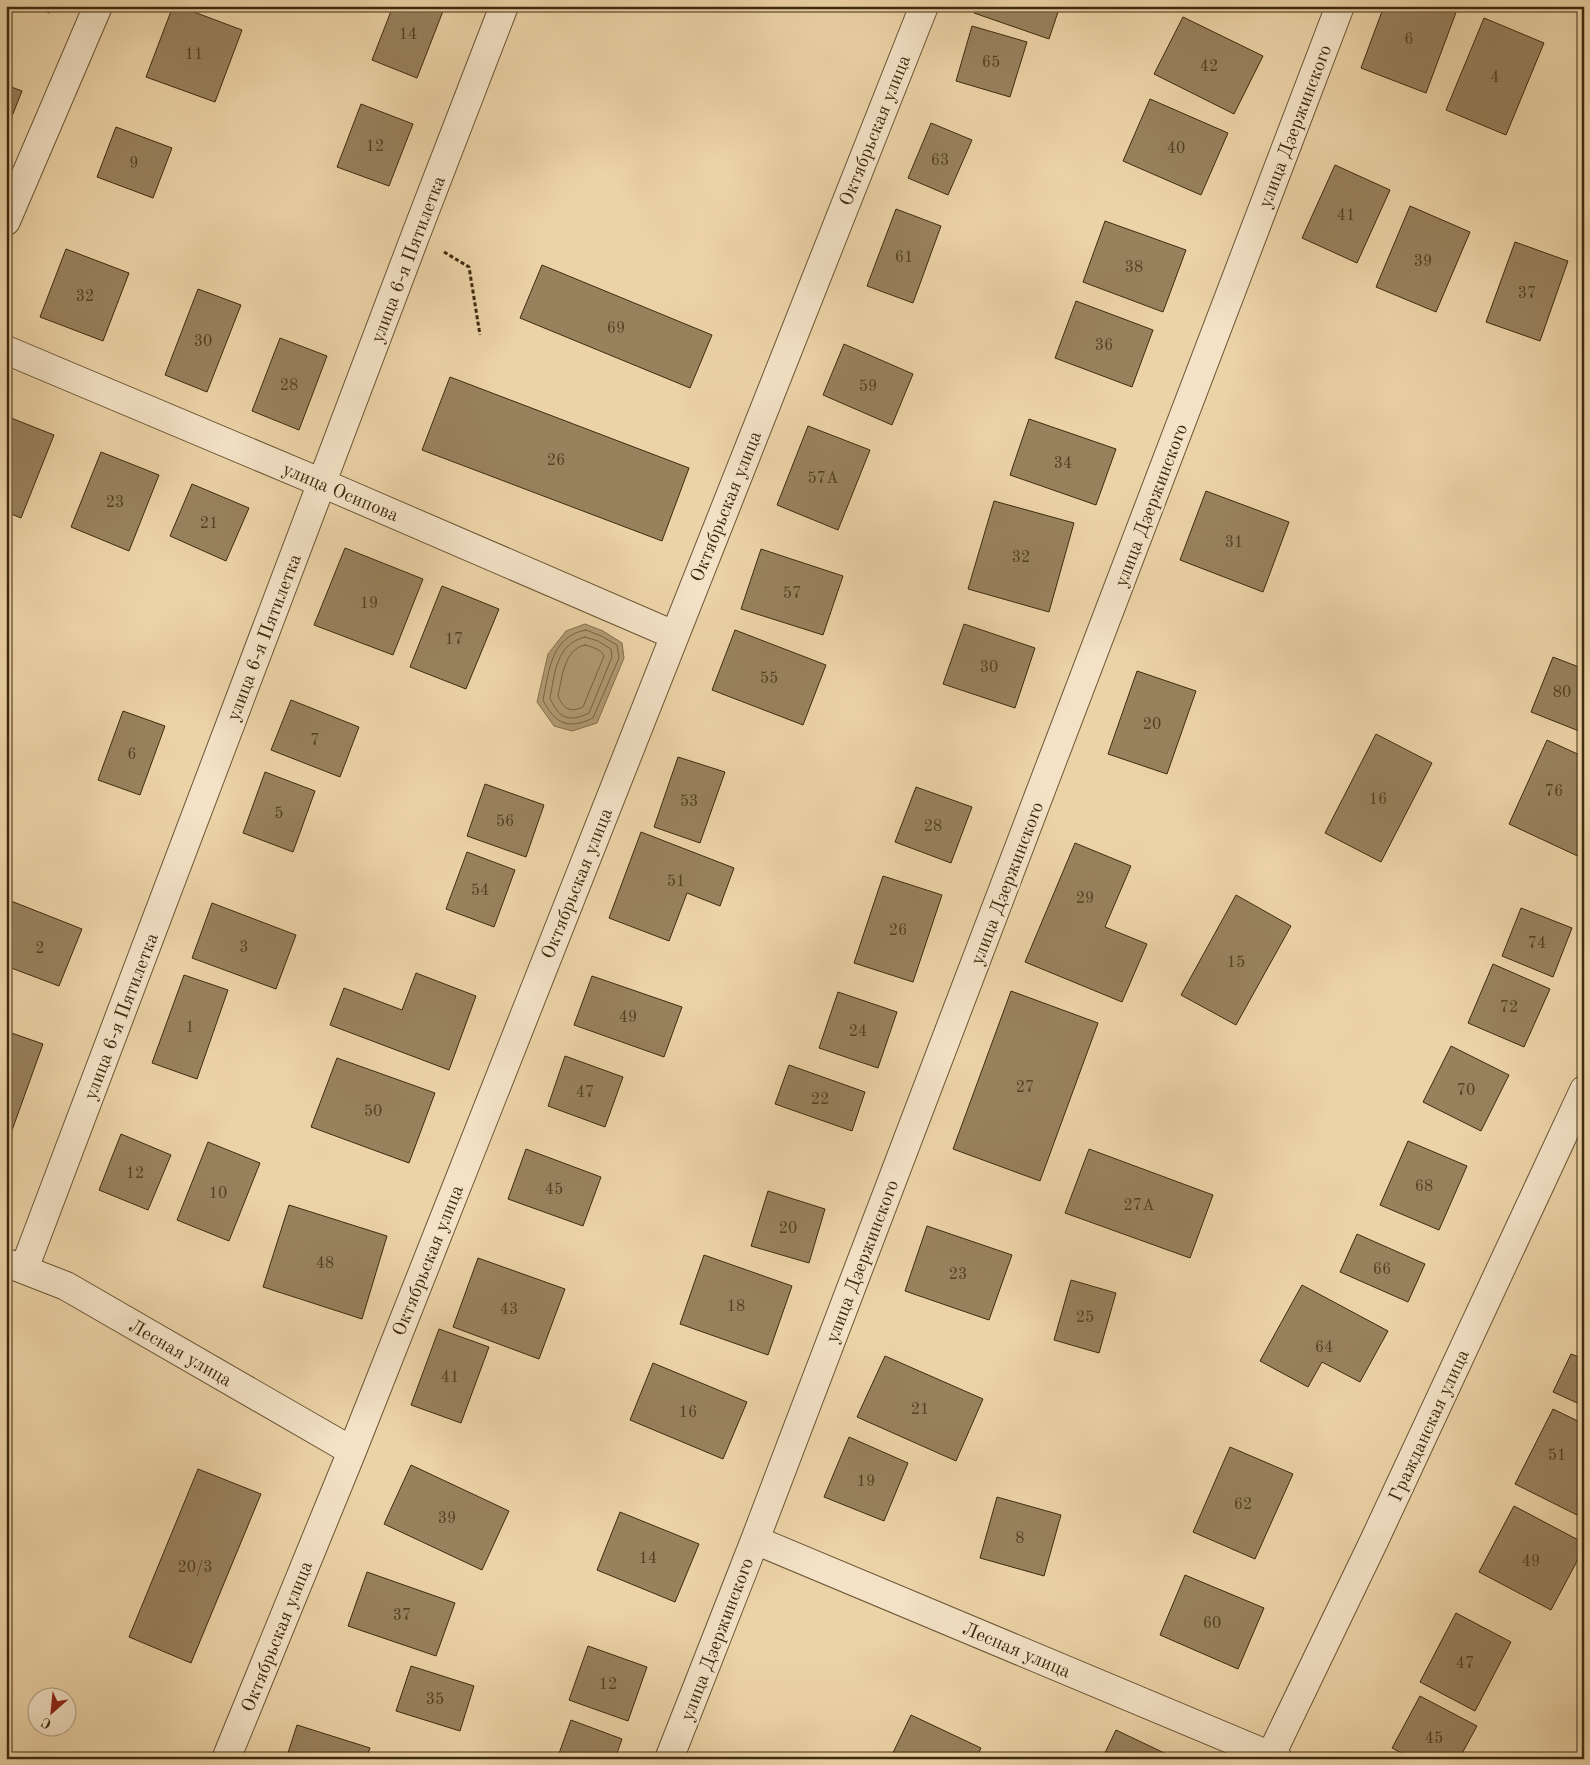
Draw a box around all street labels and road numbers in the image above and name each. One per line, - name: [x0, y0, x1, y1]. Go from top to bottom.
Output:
- street label: улица Дзержинского: [1256, 43, 1336, 211]
- street label: Октябрьская улица: [837, 52, 915, 209]
- street label: улица 6-я Пятилетка: [369, 173, 450, 346]
- street label: улица Дзержинского: [1112, 422, 1192, 590]
- street label: Октябрьская улица: [688, 428, 766, 585]
- street label: улица Осипова: [279, 460, 401, 527]
- street label: улица 6-я Пятилетка: [225, 551, 306, 724]
- street label: улица Дзержинского: [968, 800, 1048, 968]
- street label: Октябрьская улица: [539, 805, 617, 962]
- street label: улица 6-я Пятилетка: [82, 930, 163, 1103]
- street label: улица Дзержинского: [823, 1178, 903, 1346]
- street label: Октябрьская улица: [390, 1182, 468, 1339]
- street label: Лесная улица: [125, 1317, 235, 1392]
- street label: Гражданская улица: [1387, 1347, 1474, 1505]
- street label: улица Дзержинского: [678, 1556, 758, 1724]
- street label: Октябрьская улица: [239, 1558, 317, 1715]
- street label: Лесная улица: [959, 1620, 1073, 1683]

